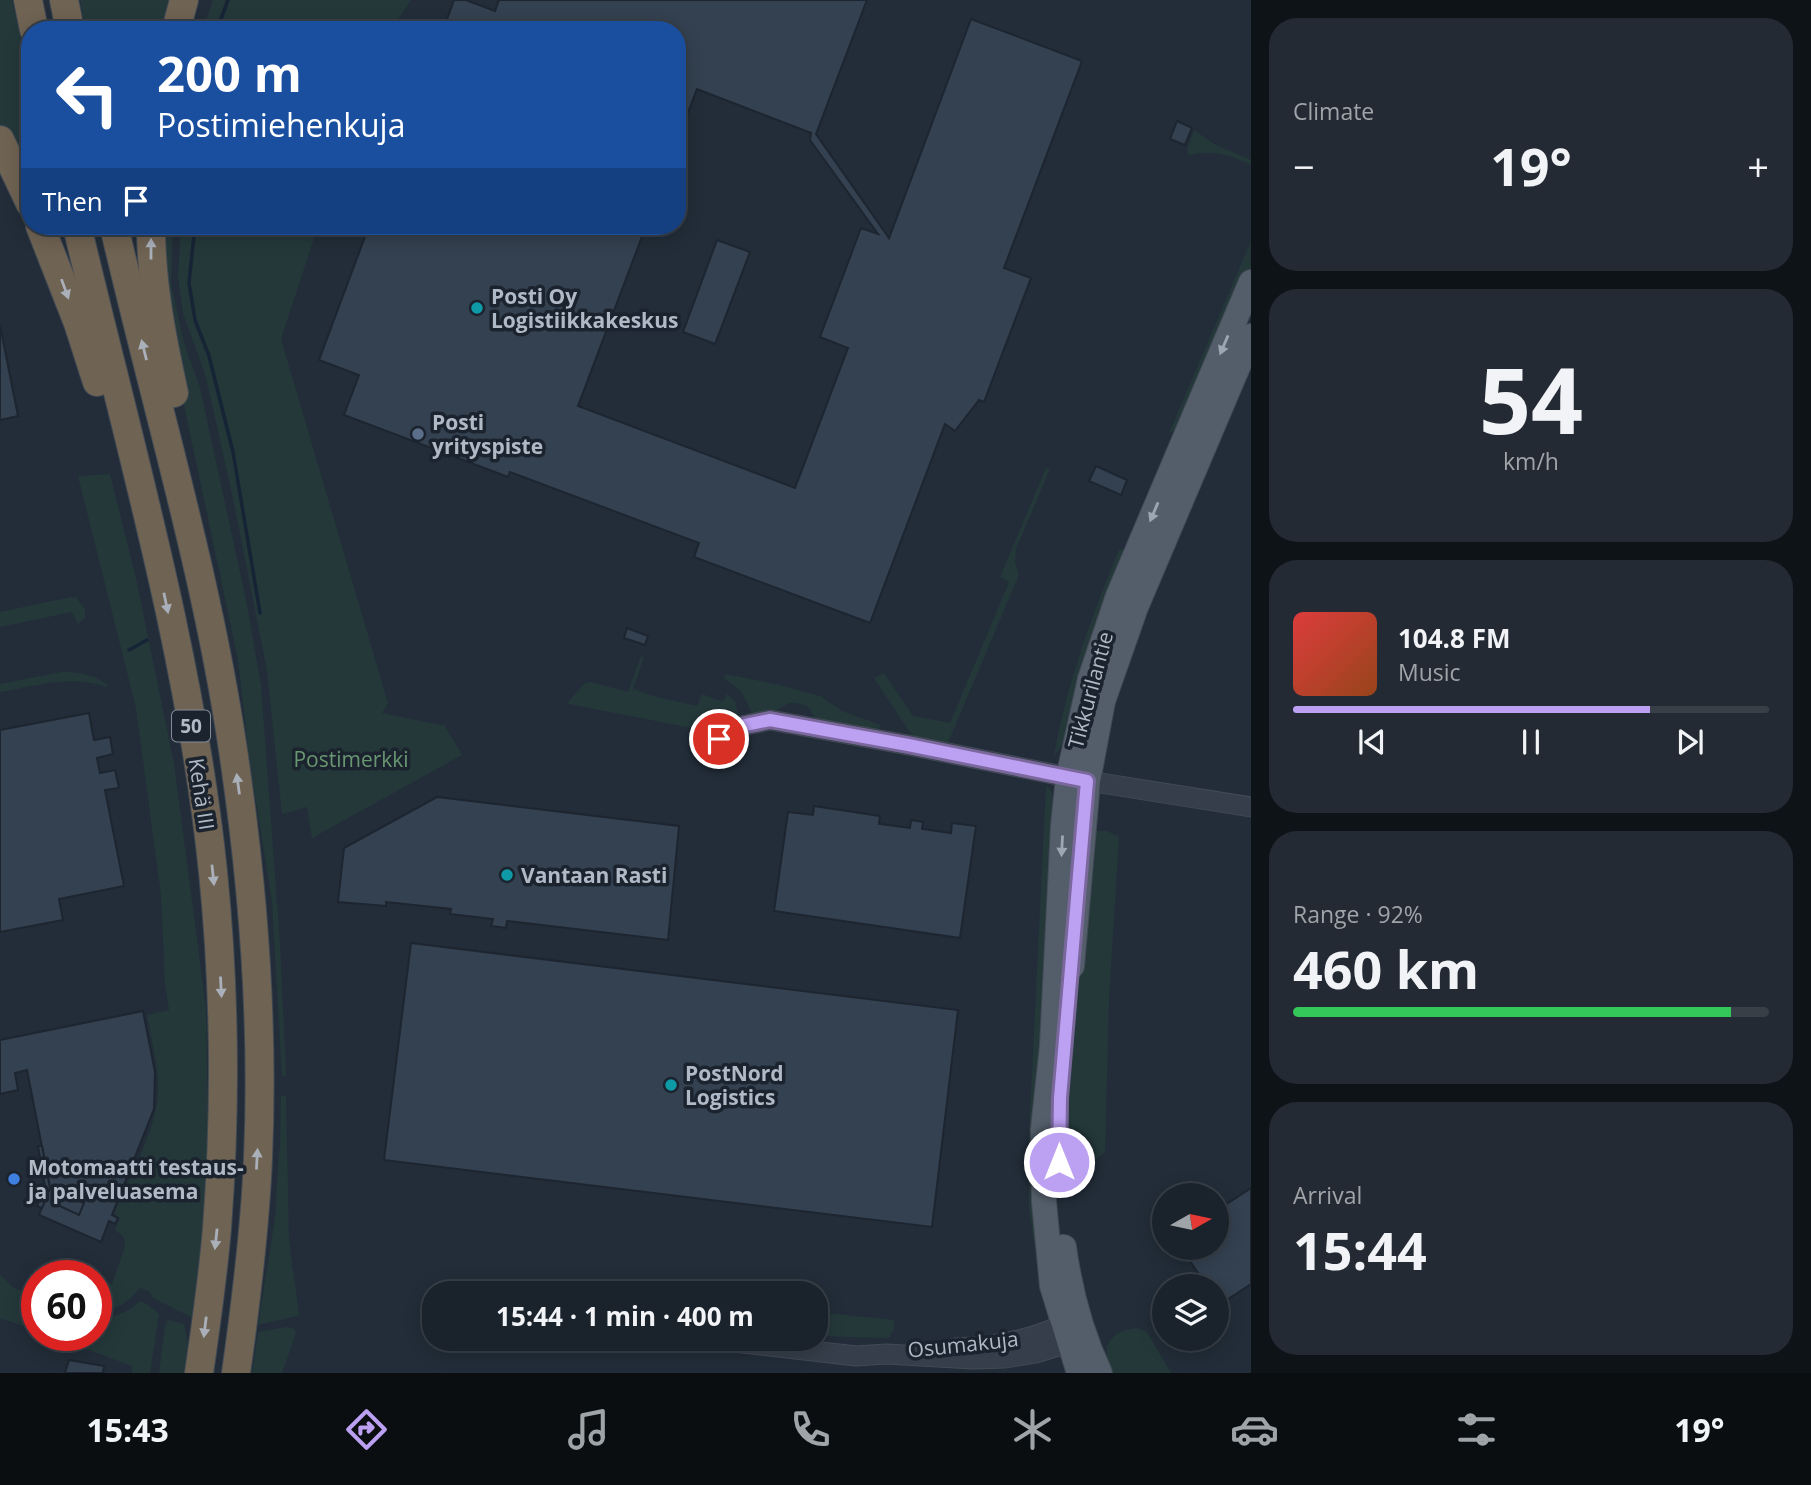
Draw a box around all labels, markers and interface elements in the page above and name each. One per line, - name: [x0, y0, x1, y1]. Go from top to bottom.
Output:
- text: 200 m: [157, 40, 302, 106]
- icon: left: [42, 49, 133, 140]
- text: Climate: [1293, 95, 1374, 127]
- text: Postimiehenkuja: [157, 103, 405, 146]
- text: 19°: [1490, 130, 1572, 201]
- text: −: [1293, 140, 1315, 192]
- text: +: [1747, 140, 1769, 192]
- icon: arrive: [117, 182, 155, 220]
- text: Then: [42, 183, 103, 219]
- one-way arrow: [145, 238, 157, 260]
- one-way arrow: [60, 278, 71, 299]
- place label: Posti Oy Logistiikkakeskus: [491, 282, 678, 334]
- marker: Posti Oy Logistiikkakeskus: [469, 300, 485, 316]
- one-way arrow: [1218, 335, 1230, 355]
- text: 54: [1479, 337, 1583, 461]
- one-way arrow: [138, 339, 149, 361]
- place label: Posti yrityspiste: [432, 408, 543, 460]
- marker: Posti yrityspiste: [410, 426, 426, 442]
- text: km/h: [1503, 445, 1559, 477]
- one-way arrow: [1148, 502, 1159, 523]
- one-way arrow: [161, 592, 172, 614]
- text: 104.8 FM: [1398, 620, 1510, 656]
- street label: Tikkurilantie: [1061, 628, 1119, 752]
- text: Music: [1398, 656, 1461, 688]
- pin: [689, 709, 749, 769]
- road number: 50: [172, 710, 210, 741]
- icon: arrive: [700, 720, 738, 758]
- icon: previous: [1353, 723, 1391, 761]
- icon: pause: [1512, 723, 1550, 761]
- icon: next: [1671, 723, 1709, 761]
- park label: Postimerkki: [293, 745, 409, 773]
- street label: Kehä III: [183, 756, 221, 832]
- one-way arrow: [232, 773, 243, 795]
- one-way arrow: [1056, 835, 1067, 857]
- place label: Vantaan Rasti: [521, 861, 667, 889]
- one-way arrow: [208, 864, 219, 886]
- marker: Vantaan Rasti: [499, 867, 515, 883]
- text: Range · 92%: [1293, 898, 1423, 930]
- text: 460 km: [1293, 933, 1479, 1004]
- one-way arrow: [215, 976, 226, 998]
- place label: PostNord Logistics: [685, 1059, 784, 1111]
- marker: PostNord Logistics: [663, 1077, 679, 1093]
- position arrow: [1022, 1125, 1096, 1199]
- one-way arrow: [252, 1147, 263, 1169]
- place label: Motomaatti testaus- ja palveluasema: [26, 1153, 244, 1205]
- marker: Motomaatti testaus- ja palveluasema: [6, 1171, 22, 1187]
- text: Arrival: [1293, 1179, 1362, 1211]
- north arrow: [1152, 1183, 1228, 1260]
- map controls: [1152, 1183, 1229, 1351]
- text: 15:44: [1293, 1214, 1427, 1285]
- one-way arrow: [210, 1228, 221, 1250]
- speed limit sign: 60: [21, 1260, 112, 1351]
- button: layers: [1152, 1274, 1229, 1351]
- text: 15:44 · 1 min · 400 m: [496, 1298, 754, 1334]
- one-way arrow: [200, 1317, 211, 1339]
- street label: Osumakuja: [906, 1324, 1020, 1364]
- icon: directions: [342, 1405, 391, 1454]
- icon: music: [564, 1405, 613, 1454]
- icon: phone: [786, 1405, 835, 1454]
- icon: climate: [1008, 1405, 1057, 1454]
- icon: car: [1230, 1405, 1279, 1454]
- icon: filters: [1452, 1405, 1501, 1454]
- text: 15:43: [87, 1408, 169, 1451]
- text: 19°: [1674, 1408, 1724, 1451]

